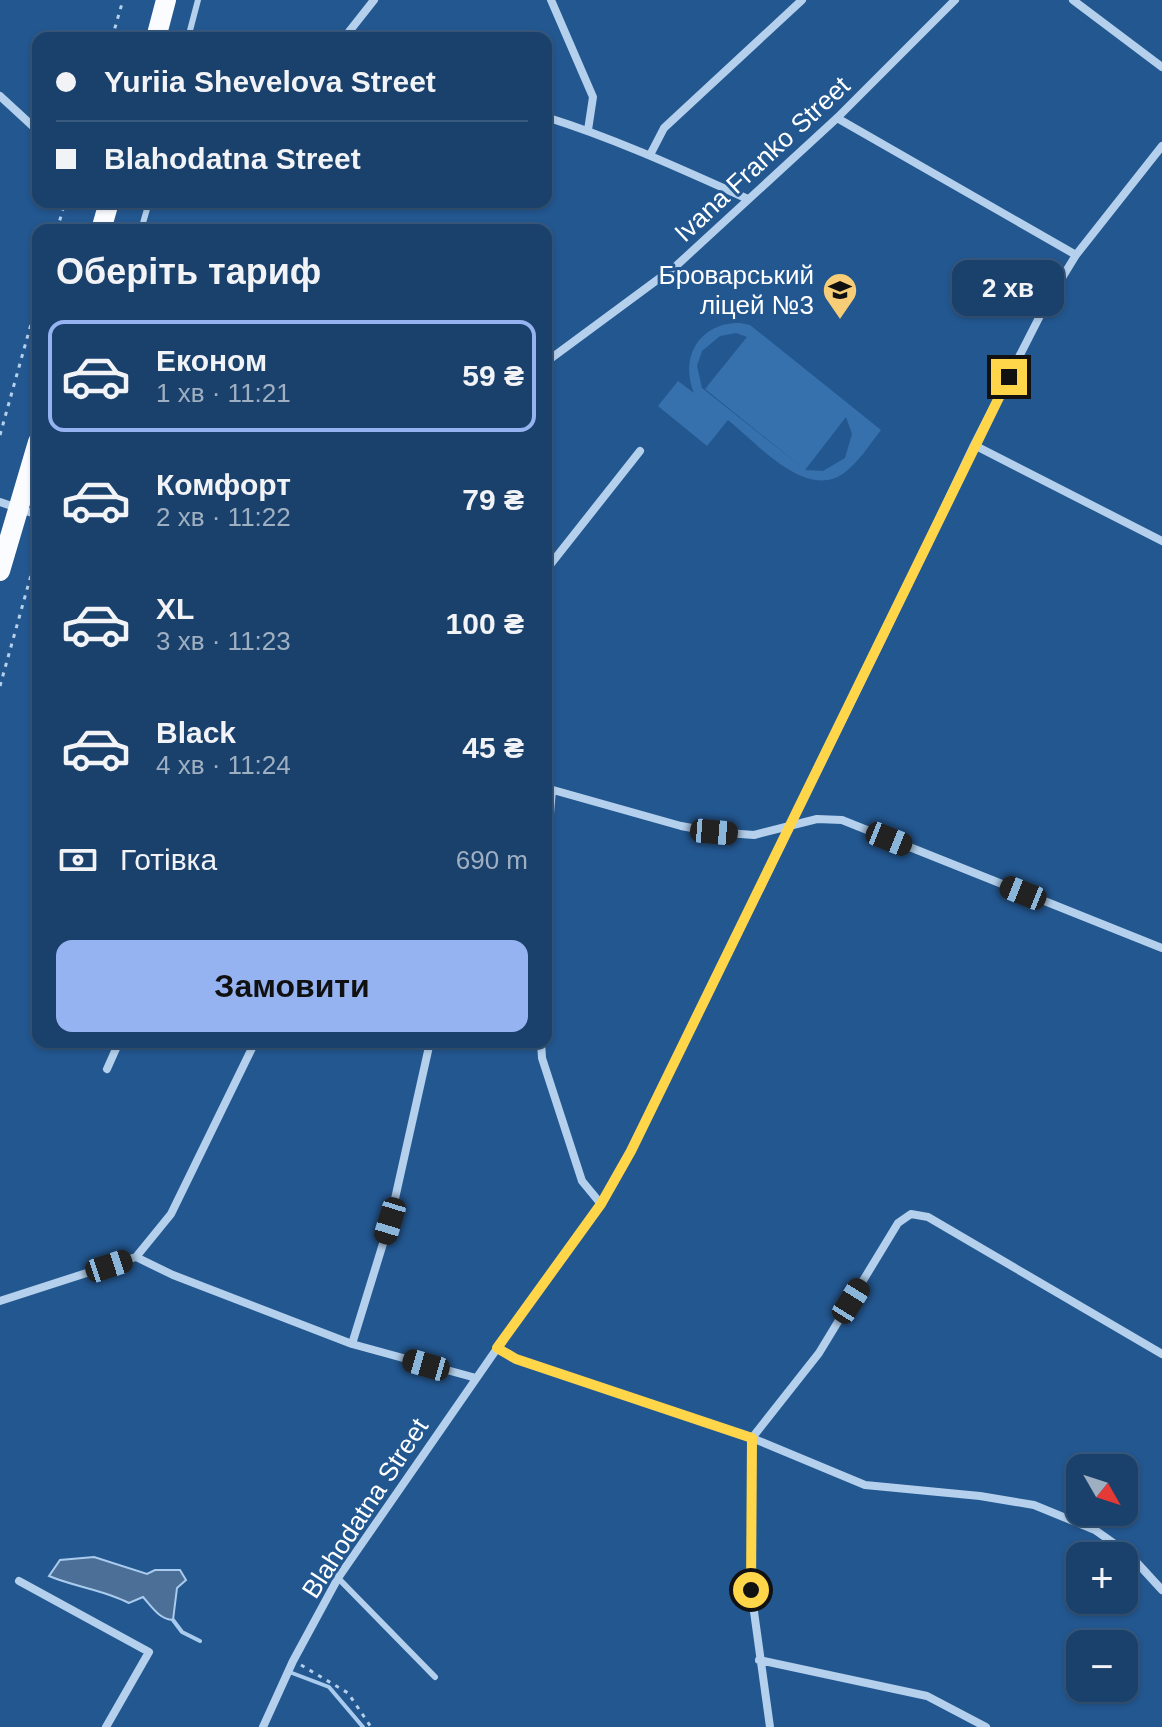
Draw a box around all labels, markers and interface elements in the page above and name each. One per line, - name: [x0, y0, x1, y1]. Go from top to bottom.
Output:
- text: Yuriia Shevelova Street: [104, 65, 436, 98]
- street label: Ivana Franko Street: [668, 70, 856, 248]
- text: Blahodatna Street: [104, 142, 361, 175]
- text: Оберіть тариф: [56, 251, 321, 292]
- place label: Броварський ліцей №3: [659, 260, 814, 320]
- callout: 2 хв: [953, 261, 1065, 317]
- school or university icon: Броварський ліцей №3: [821, 271, 859, 321]
- text: 2 хв: [982, 273, 1034, 303]
- icon: car: [60, 340, 132, 412]
- text: Економ: [156, 344, 267, 377]
- text: 59 ₴: [462, 359, 524, 392]
- route end: [991, 359, 1027, 395]
- text: 1 хв · 11:21: [156, 378, 291, 408]
- icon: car: [60, 464, 132, 536]
- text: Комфорт: [156, 468, 291, 501]
- text: 79 ₴: [462, 483, 524, 516]
- text: 2 хв · 11:22: [156, 502, 291, 532]
- icon: car: [60, 588, 132, 660]
- text: XL: [156, 592, 194, 625]
- text: 100 ₴: [446, 607, 524, 640]
- text: 3 хв · 11:23: [156, 626, 291, 656]
- icon: car: [60, 712, 132, 784]
- text: Black: [156, 716, 236, 749]
- text: 45 ₴: [462, 731, 524, 764]
- text: 4 хв · 11:24: [156, 750, 291, 780]
- car: [689, 818, 739, 846]
- car: [862, 819, 916, 859]
- icon: cash: [56, 838, 100, 882]
- text: Готівка: [120, 843, 217, 876]
- text: 690 m: [456, 845, 528, 875]
- car: [996, 873, 1050, 913]
- button: Замовити: [56, 940, 528, 1032]
- car: [372, 1195, 408, 1247]
- car: [82, 1247, 136, 1285]
- car: [828, 1274, 874, 1328]
- car: [400, 1347, 452, 1383]
- street label: Blahodatna Street: [296, 1412, 435, 1603]
- north arrow: [1066, 1454, 1138, 1526]
- map controls: [1066, 1454, 1138, 1702]
- button: +: [1066, 1542, 1138, 1614]
- route start: [733, 1572, 769, 1608]
- button: −: [1066, 1630, 1138, 1702]

